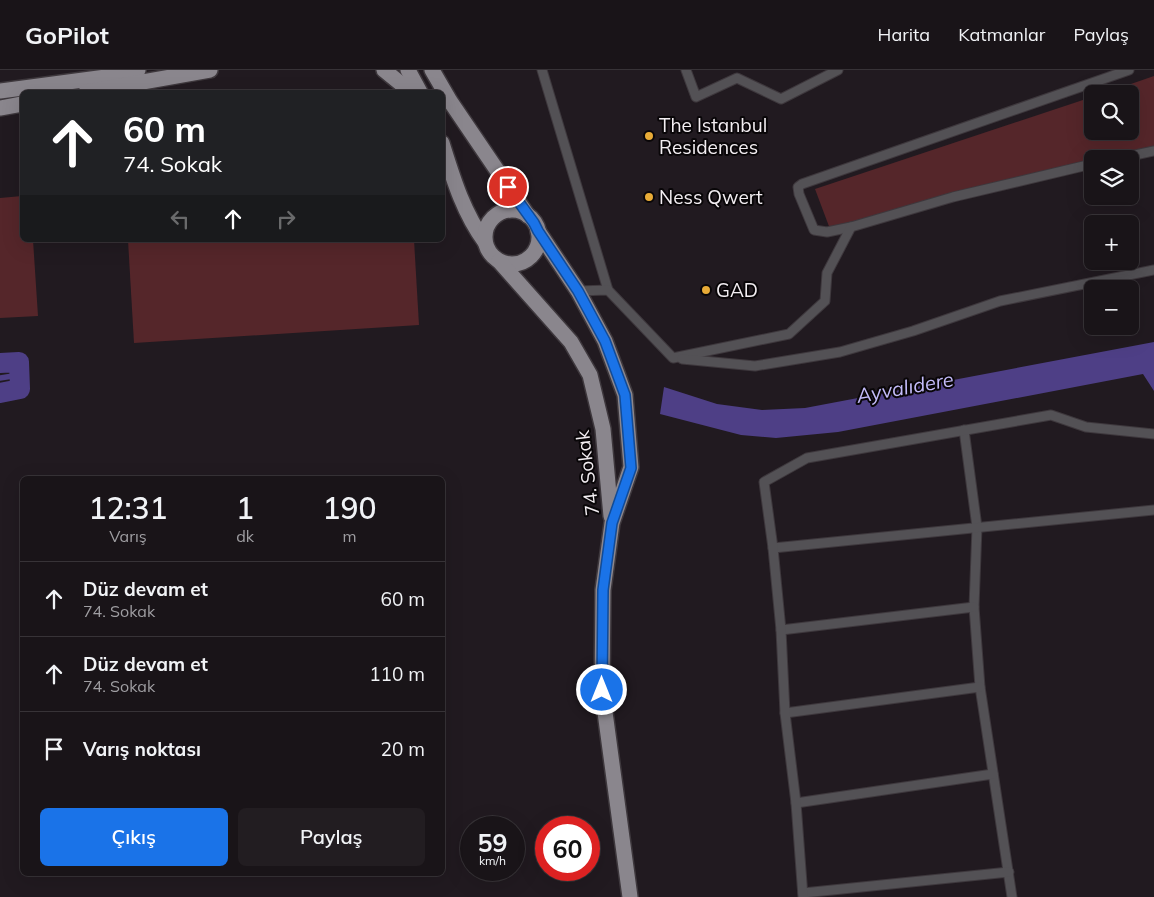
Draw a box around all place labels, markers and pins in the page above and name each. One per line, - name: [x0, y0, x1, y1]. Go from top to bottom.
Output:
- place label: The Istanbul Residences: [659, 113, 767, 159]
- marker: The Istanbul Residences: [643, 130, 655, 142]
- pin: [487, 166, 529, 208]
- place label: Ness Qwert: [659, 185, 763, 209]
- marker: Ness Qwert: [643, 191, 655, 203]
- place label: GAD: [716, 278, 758, 302]
- marker: GAD: [700, 284, 712, 296]

